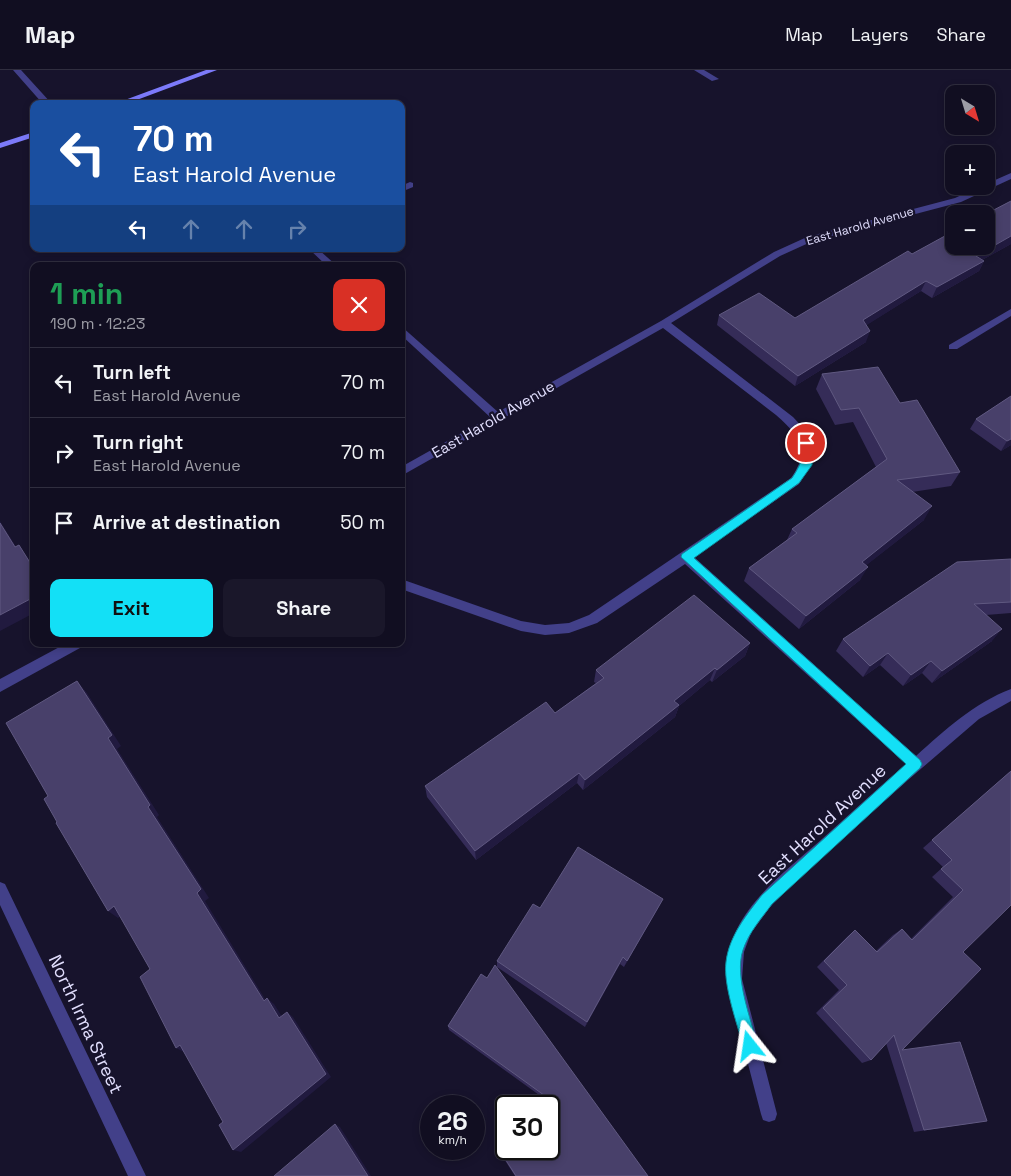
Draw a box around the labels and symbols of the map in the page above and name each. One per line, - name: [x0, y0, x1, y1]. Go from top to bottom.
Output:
- north arrow: [945, 85, 995, 135]
- street label: East Harold Avenue: [805, 203, 915, 249]
- street label: East Harold Avenue: [428, 376, 558, 462]
- pin: [785, 422, 827, 464]
- street label: East Harold Avenue: [753, 759, 891, 889]
- street label: North Irma Street: [44, 951, 128, 1097]
- position arrow: [723, 1019, 775, 1071]
- speed limit sign: 30: [495, 1095, 560, 1160]

